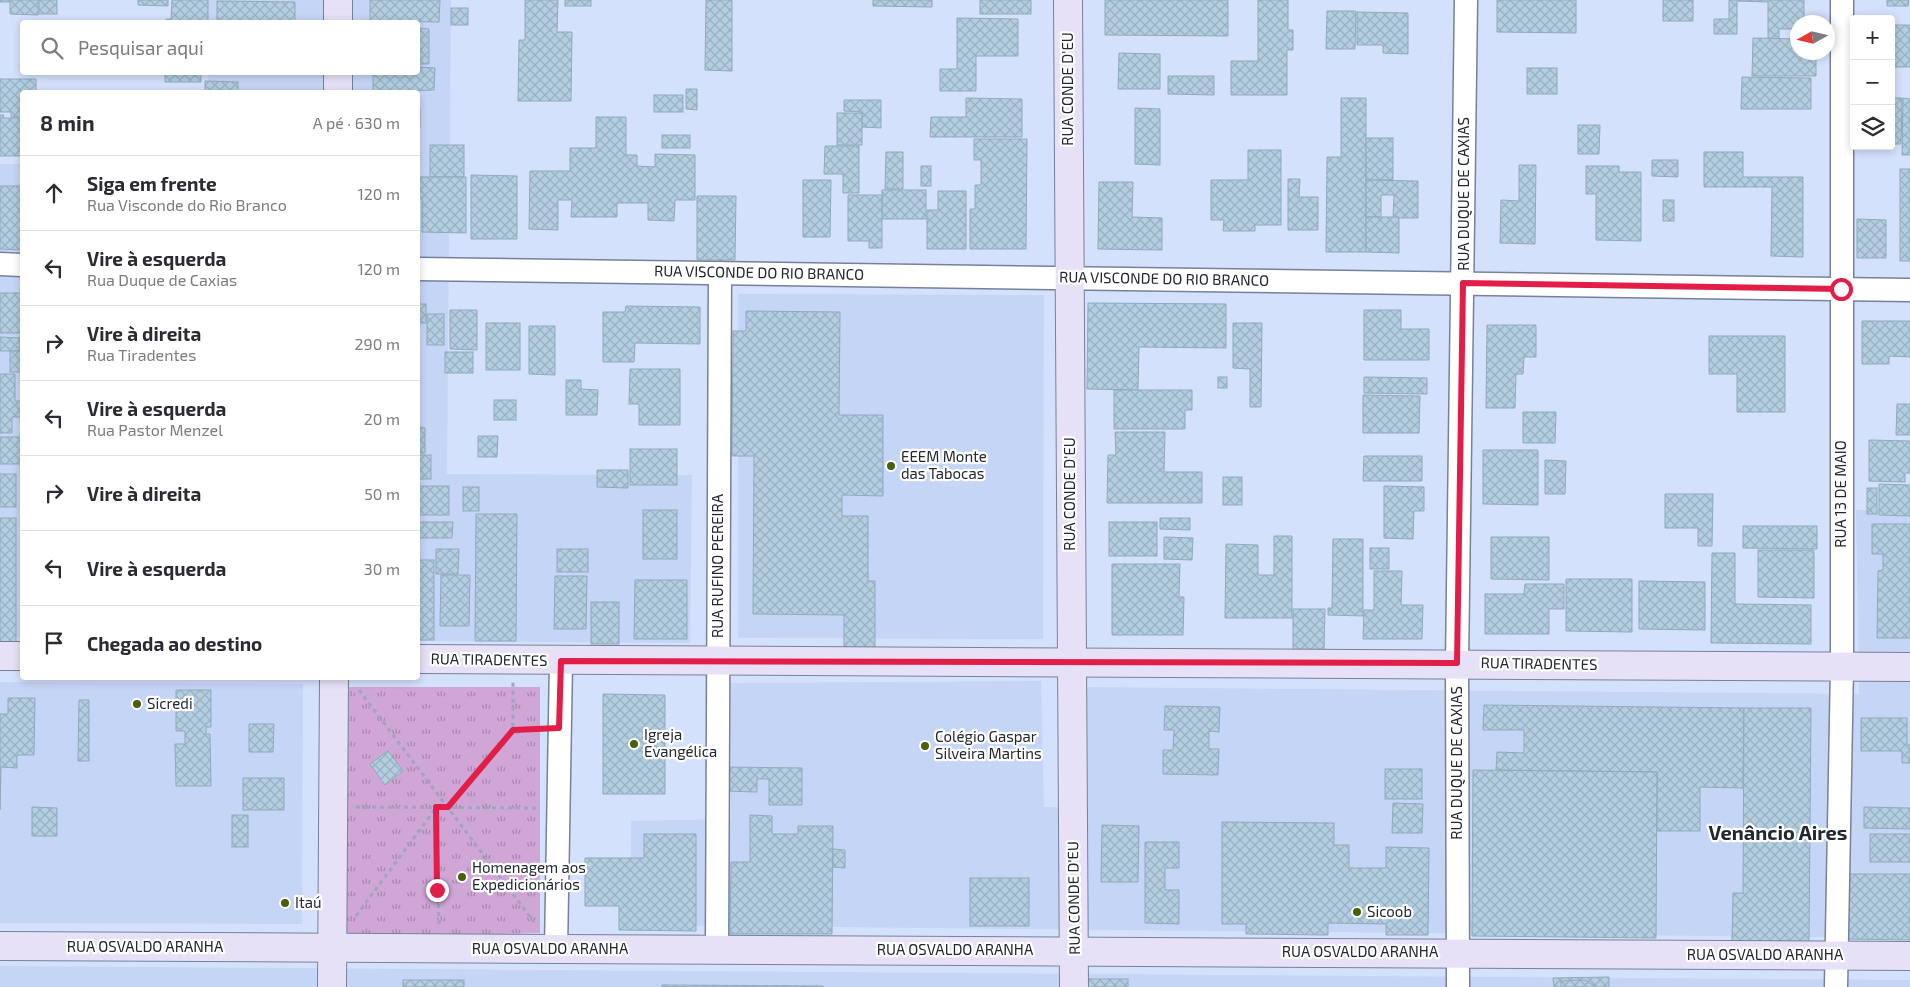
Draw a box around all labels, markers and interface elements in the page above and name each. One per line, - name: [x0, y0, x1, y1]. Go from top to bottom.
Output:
- north arrow: [1790, 15, 1835, 60]
- map controls: [1850, 15, 1895, 150]
- button: +: [1850, 15, 1895, 60]
- search box: [20, 20, 420, 75]
- street label: RUA CONDE D'EU: [1058, 32, 1076, 146]
- icon: search: [38, 34, 66, 62]
- text: Pesquisar aqui: [78, 36, 204, 59]
- button: −: [1850, 60, 1895, 105]
- button: layers: [1850, 105, 1895, 150]
- text: 8 min: [40, 110, 95, 135]
- text: A pé · 630 m: [313, 113, 400, 132]
- street label: RUA DUQUE DE CAXIAS: [1454, 117, 1473, 271]
- text: Siga em frente: [87, 172, 217, 195]
- icon: ahead: [40, 179, 68, 207]
- text: 120 m: [357, 184, 400, 203]
- text: Rua Visconde do Rio Branco: [87, 195, 287, 214]
- text: Vire à esquerda: [87, 247, 226, 270]
- icon: left: [40, 254, 68, 282]
- text: 120 m: [357, 259, 400, 278]
- street label: RUA VISCONDE DO RIO BRANCO: [654, 261, 864, 283]
- street label: RUA VISCONDE DO RIO BRANCO: [1059, 267, 1269, 289]
- text: Rua Duque de Caxias: [87, 270, 237, 289]
- route start: [1830, 278, 1853, 301]
- text: Vire à direita: [87, 322, 201, 345]
- icon: right: [40, 329, 68, 357]
- text: 290 m: [355, 334, 400, 353]
- text: Rua Tiradentes: [87, 345, 196, 364]
- text: Vire à esquerda: [87, 397, 226, 420]
- icon: left: [40, 404, 68, 432]
- text: 20 m: [364, 409, 400, 428]
- text: Rua Pastor Menzel: [87, 420, 223, 439]
- street label: RUA CONDE D'EU: [1060, 437, 1078, 551]
- street label: RUA 13 DE MAIO: [1831, 440, 1849, 548]
- place label: EEEM Monte das Tabocas: [901, 447, 987, 482]
- marker: EEEM Monte das Tabocas: [885, 460, 897, 472]
- icon: right: [40, 479, 68, 507]
- text: Vire à direita: [87, 482, 201, 505]
- text: 50 m: [364, 484, 400, 503]
- street label: RUA RUFINO PEREIRA: [708, 493, 726, 638]
- icon: left: [40, 554, 68, 582]
- text: Vire à esquerda: [87, 557, 226, 580]
- text: 30 m: [364, 559, 400, 578]
- icon: arrive: [40, 629, 68, 657]
- text: Chegada ao destino: [87, 632, 262, 655]
- street label: RUA TIRADENTES: [430, 649, 548, 669]
- street label: RUA TIRADENTES: [1480, 653, 1598, 673]
- street label: RUA DUQUE DE CAXIAS: [1447, 686, 1466, 840]
- place label: Sicredi: [147, 694, 193, 712]
- marker: Sicredi: [131, 698, 143, 710]
- place label: Igreja Evangélica: [644, 725, 717, 760]
- place label: Colégio Gaspar Silveira Martins: [935, 727, 1042, 762]
- marker: Igreja Evangélica: [628, 738, 640, 750]
- marker: Colégio Gaspar Silveira Martins: [919, 740, 931, 752]
- district label: Venâncio Aires: [1709, 820, 1847, 844]
- street label: RUA CONDE D'EU: [1063, 841, 1083, 955]
- place label: Homenagem aos Expedicionários: [472, 858, 586, 893]
- marker: Homenagem aos Expedicionários: [456, 871, 468, 883]
- route end: [426, 879, 449, 902]
- place label: Itaú: [295, 893, 321, 911]
- marker: Itaú: [279, 897, 291, 909]
- place label: Sicoob: [1367, 902, 1412, 920]
- marker: Sicoob: [1351, 906, 1363, 918]
- street label: RUA OSVALDO ARANHA: [67, 937, 224, 955]
- street label: RUA OSVALDO ARANHA: [472, 939, 629, 957]
- street label: RUA OSVALDO ARANHA: [877, 940, 1034, 958]
- street label: RUA OSVALDO ARANHA: [1282, 942, 1439, 960]
- street label: RUA OSVALDO ARANHA: [1687, 945, 1844, 963]

